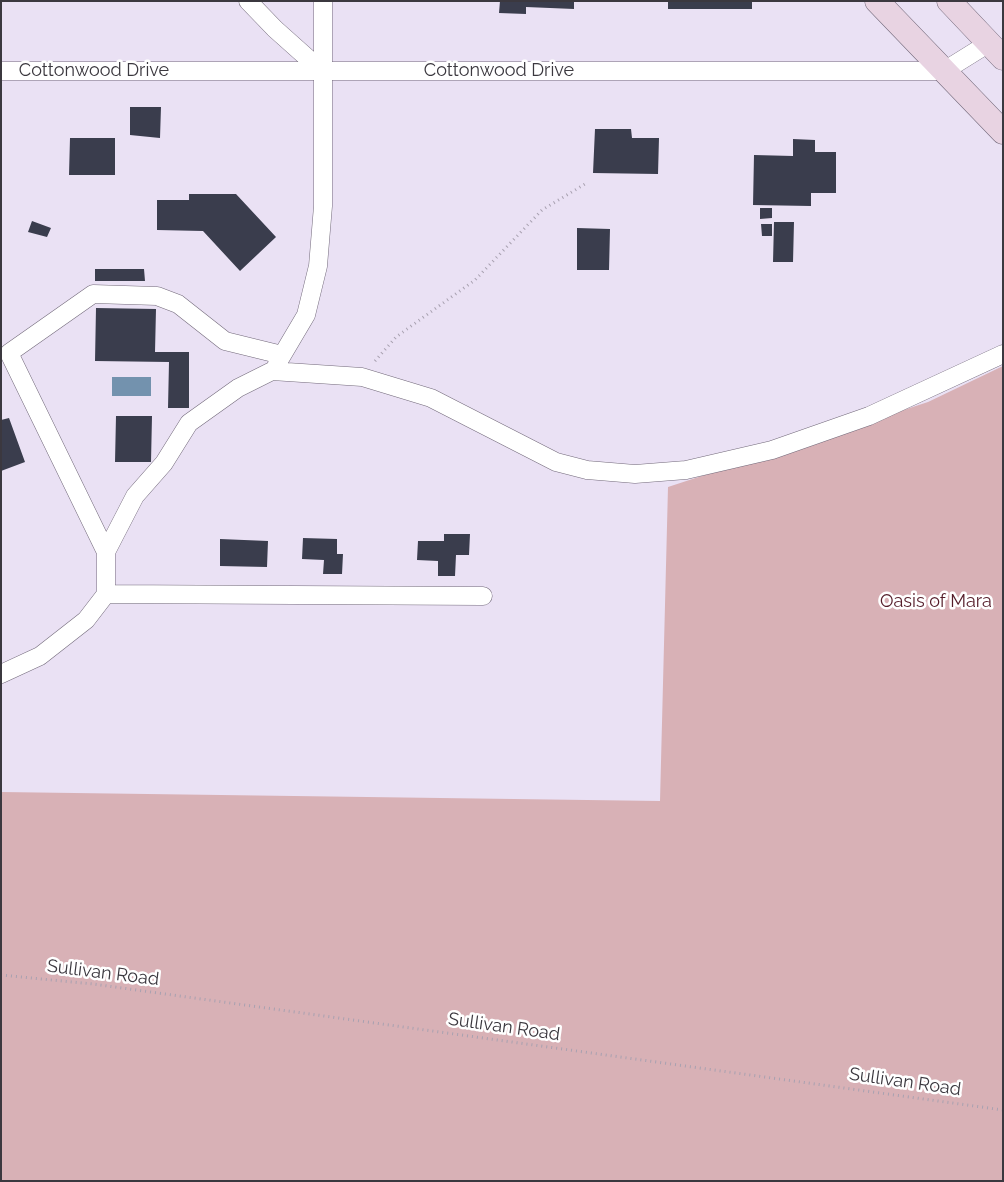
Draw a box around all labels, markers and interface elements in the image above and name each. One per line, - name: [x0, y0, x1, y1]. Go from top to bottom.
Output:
- street label: Cottonwood Drive: [19, 60, 169, 82]
- street label: Cottonwood Drive: [424, 60, 574, 82]
- park label: Oasis of Mara: [880, 591, 992, 613]
- street label: Sullivan Road: [46, 955, 160, 991]
- street label: Sullivan Road: [447, 1008, 561, 1046]
- street label: Sullivan Road: [848, 1063, 962, 1101]

